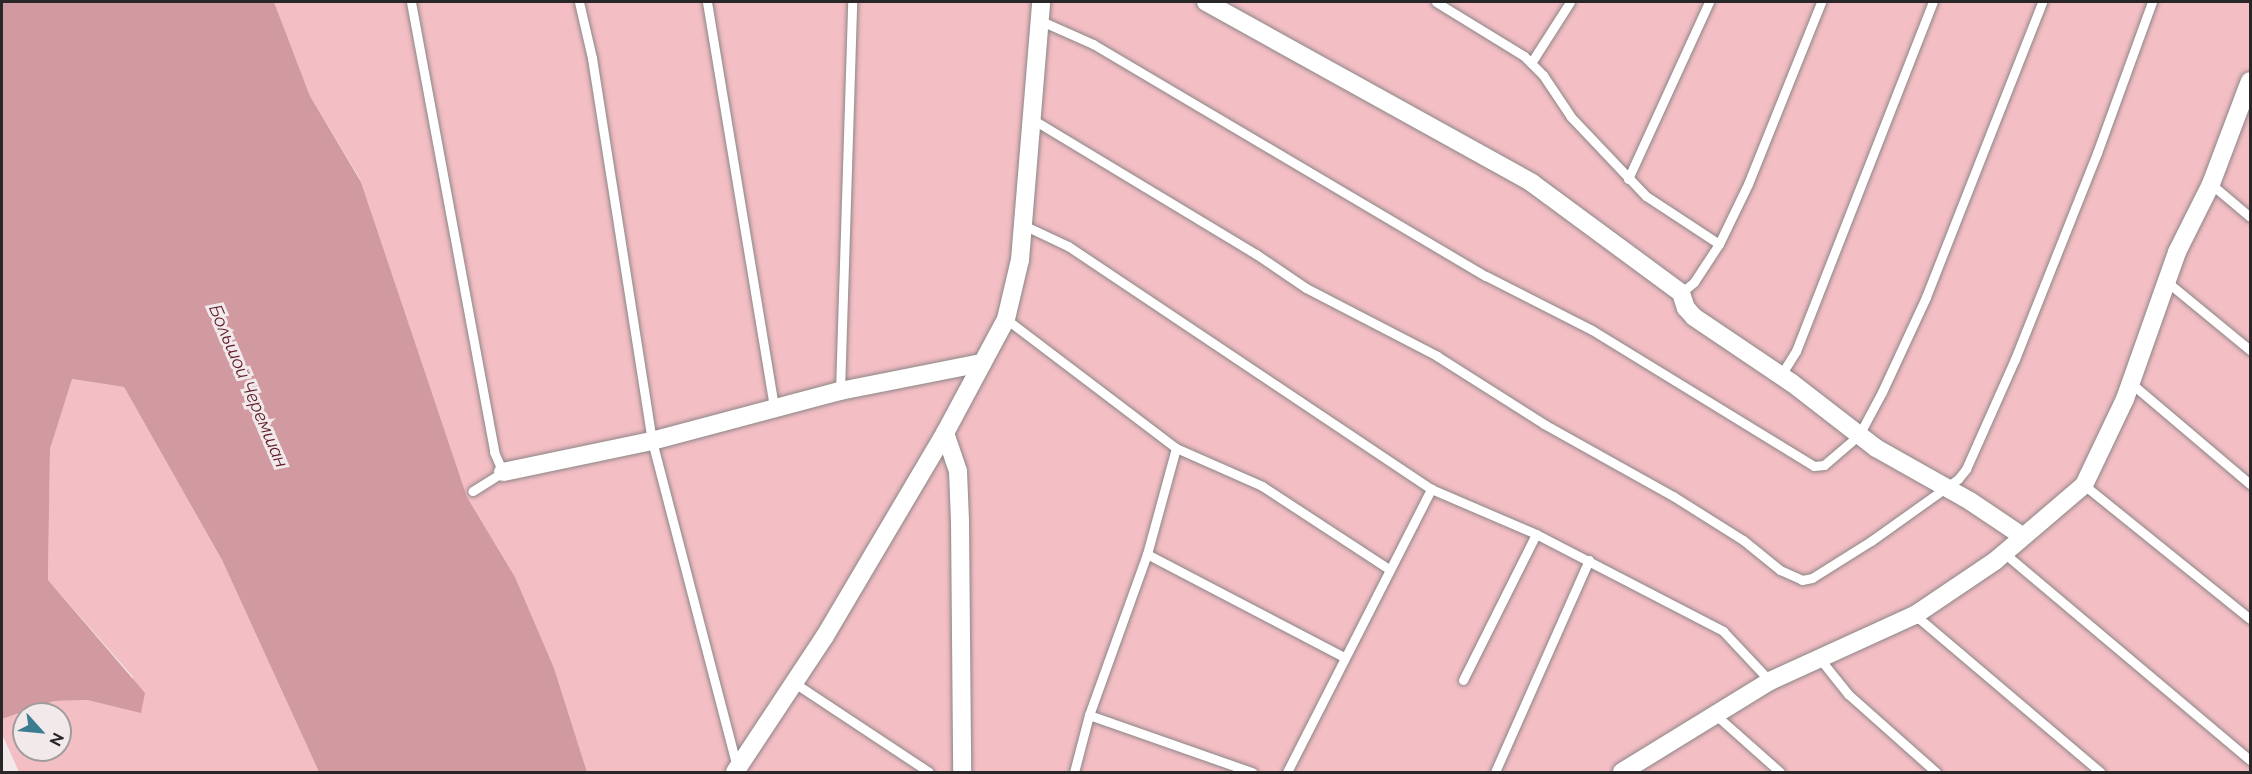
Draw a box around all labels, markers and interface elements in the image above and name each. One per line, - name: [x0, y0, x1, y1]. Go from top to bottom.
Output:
- water label: Большой Черемшан: [204, 301, 292, 471]
- north arrow: [12, 702, 72, 762]
- text: N: [45, 730, 68, 749]

